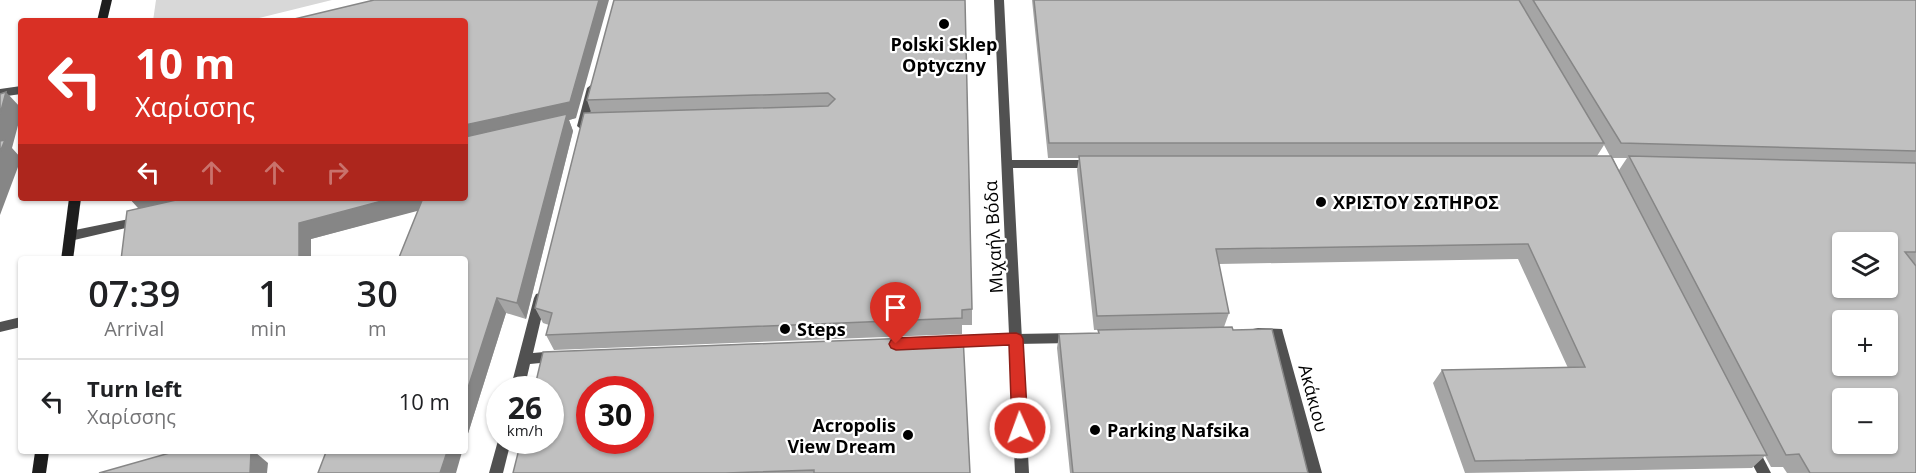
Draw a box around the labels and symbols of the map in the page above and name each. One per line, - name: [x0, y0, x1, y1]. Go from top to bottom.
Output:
- marker: Polski Sklep Optyczny: [937, 17, 951, 31]
- place label: Polski Sklep Optyczny: [891, 32, 997, 77]
- street label: Μιχαήλ Βόδα: [978, 180, 1008, 294]
- place label: ΧΡΙΣΤΟΥ ΣΩΤΗΡΟΣ: [1333, 190, 1499, 214]
- marker: ΧΡΙΣΤΟΥ ΣΩΤΗΡΟΣ: [1314, 195, 1328, 209]
- pin: [870, 282, 921, 344]
- place label: Steps: [797, 317, 846, 341]
- marker: Steps: [778, 322, 792, 336]
- street label: Ακάκιου: [1293, 361, 1335, 435]
- speed limit sign: 30: [576, 376, 654, 454]
- position arrow: [988, 396, 1052, 460]
- place label: Acropolis View Dream: [787, 413, 896, 458]
- place label: Parking Nafsika: [1107, 418, 1250, 442]
- marker: Parking Nafsika: [1088, 423, 1102, 437]
- marker: Acropolis View Dream: [901, 428, 915, 442]

